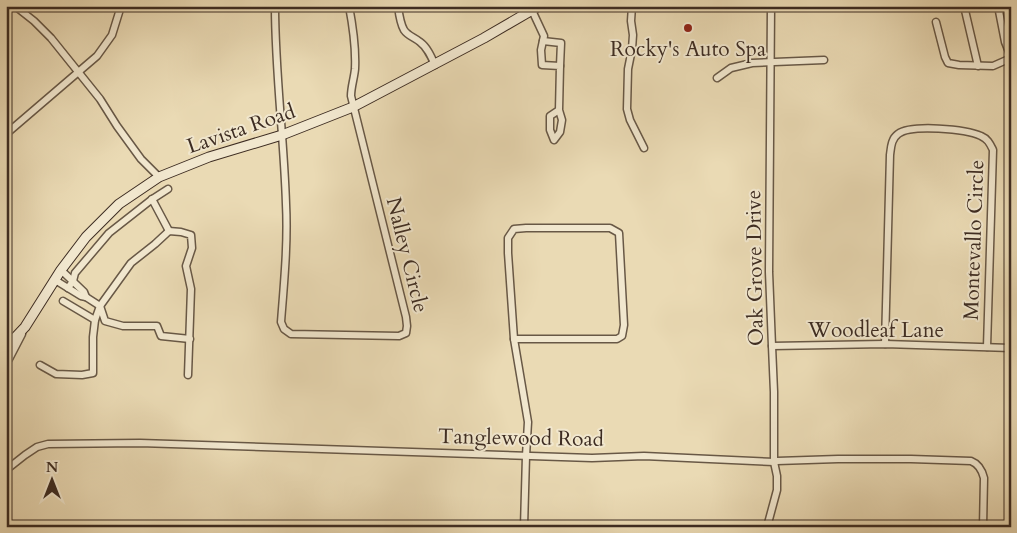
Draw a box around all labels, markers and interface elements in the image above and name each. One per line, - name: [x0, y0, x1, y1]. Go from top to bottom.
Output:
- marker: Rocky's Auto Spa: [682, 22, 694, 34]
- place label: Rocky's Auto Spa: [610, 35, 766, 64]
- street label: Lavista Road: [183, 97, 299, 161]
- street label: Montevallo Circle: [957, 159, 991, 321]
- street label: Oak Grove Drive: [739, 190, 771, 346]
- street label: Nalley Circle: [379, 194, 435, 316]
- street label: Woodleaf Lane: [807, 316, 944, 345]
- street label: Tanglewood Road: [438, 422, 604, 454]
- north arrow: [28, 456, 78, 506]
- text: N: [46, 458, 58, 477]

